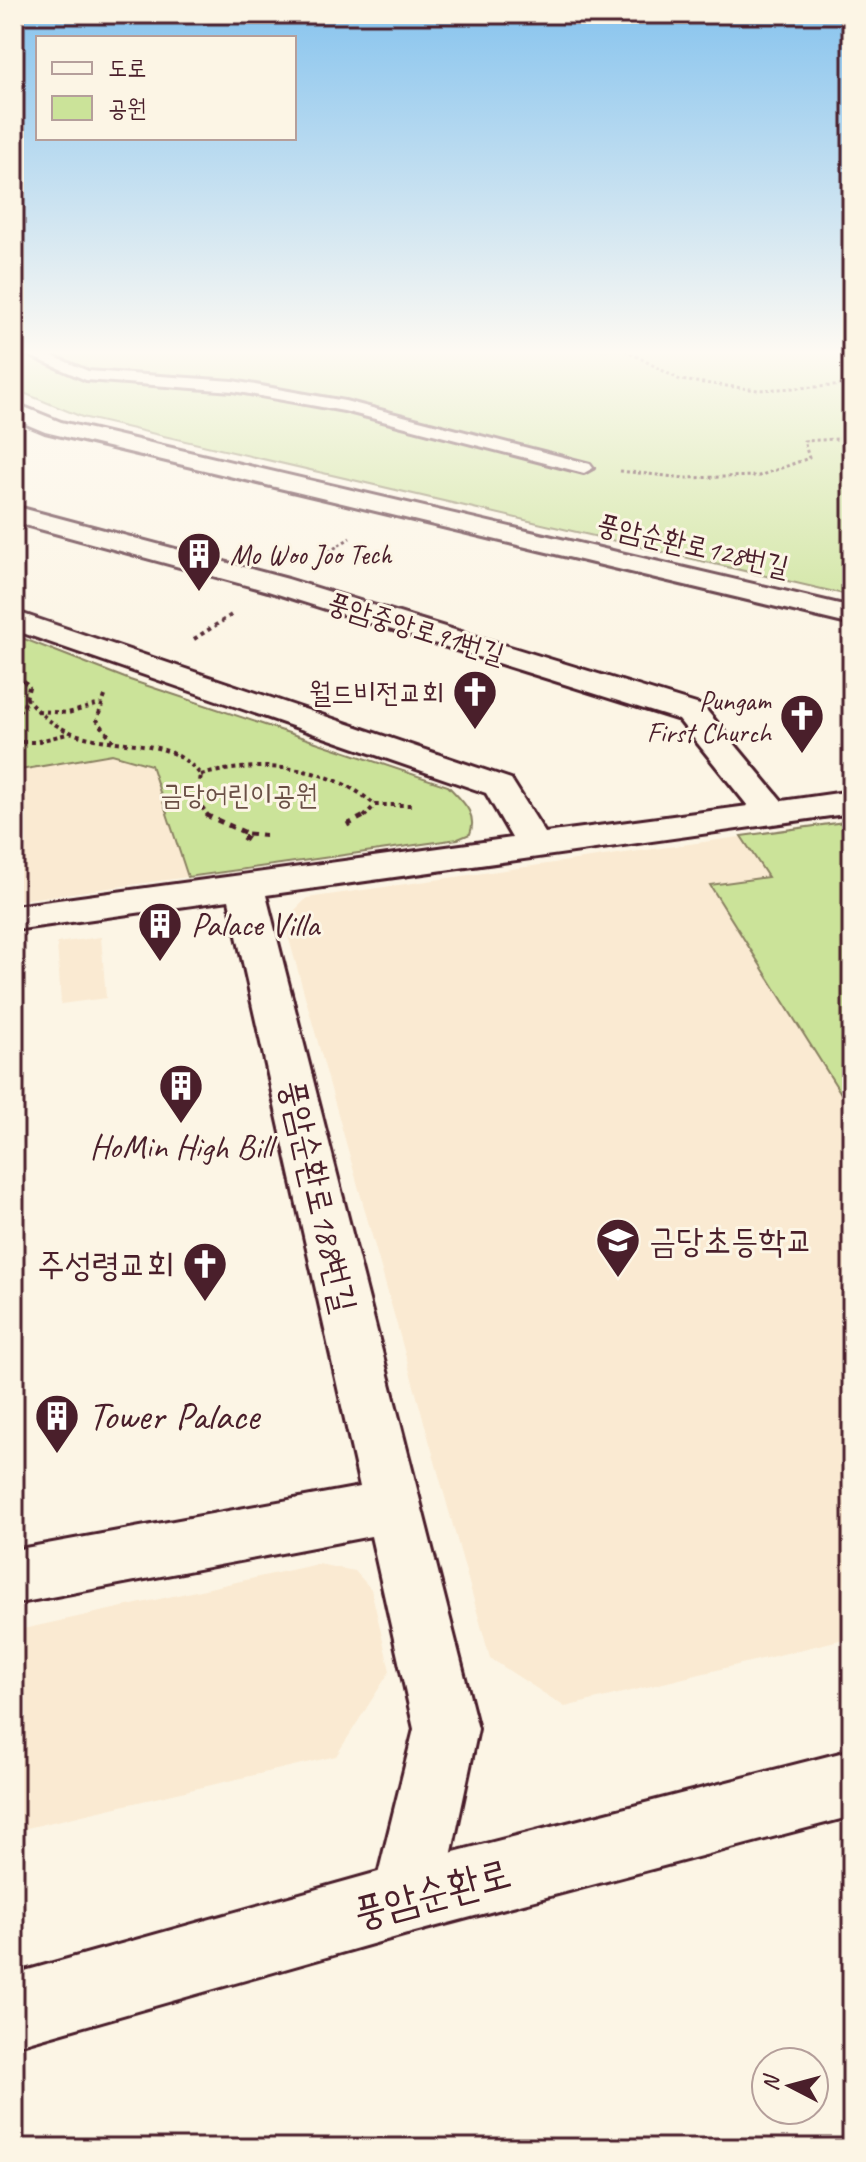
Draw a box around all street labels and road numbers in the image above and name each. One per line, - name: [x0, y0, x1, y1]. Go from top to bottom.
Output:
- street label: 풍암순환로128번길: [594, 506, 792, 584]
- street label: 풍암중앙로91번길: [323, 585, 509, 671]
- street label: 풍암순환로188번길: [271, 1075, 367, 1317]
- street label: 풍암순환로: [348, 1848, 516, 1938]

